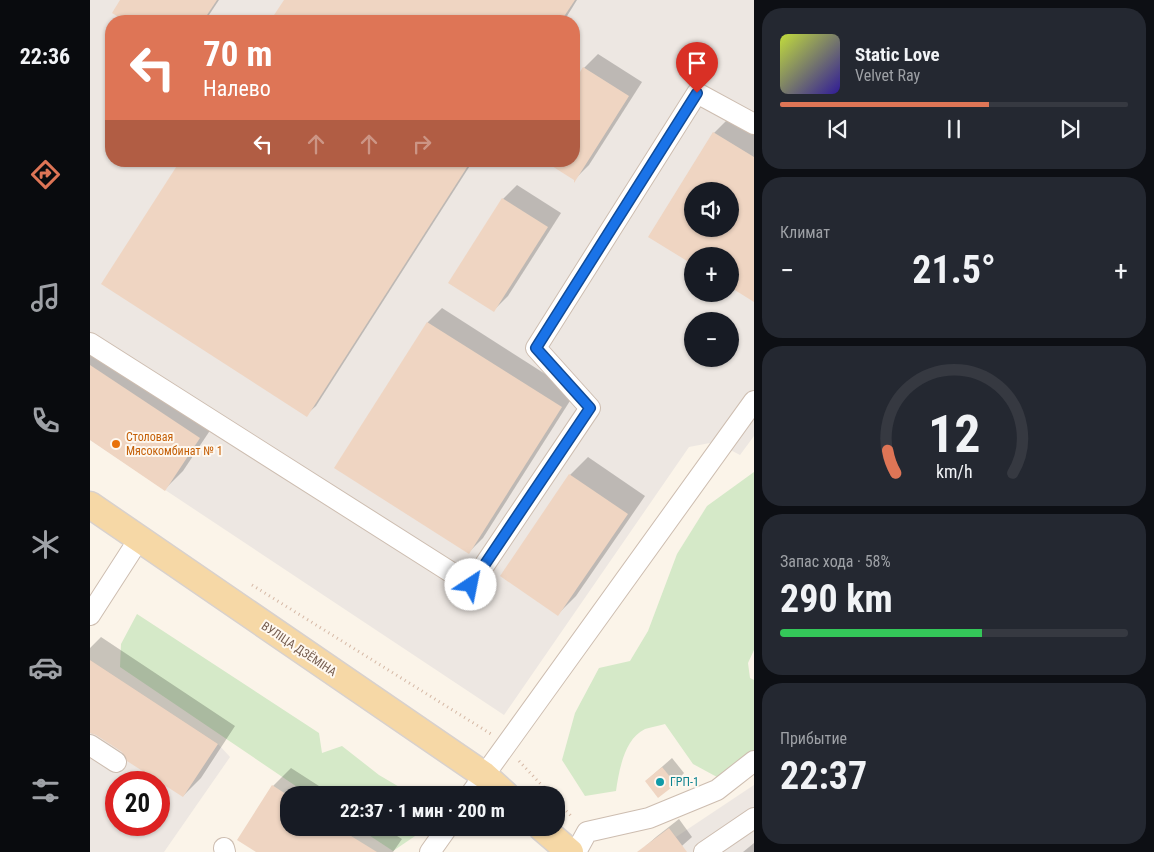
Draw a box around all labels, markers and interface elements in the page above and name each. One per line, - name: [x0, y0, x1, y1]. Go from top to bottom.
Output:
- text: 70 m: [203, 34, 272, 75]
- icon: left: [120, 35, 185, 100]
- pin: [676, 42, 718, 93]
- text: Static Love: [855, 43, 940, 66]
- text: 22:36: [20, 44, 70, 69]
- icon: arrive: [683, 49, 711, 77]
- text: Velvet Ray: [855, 66, 920, 85]
- text: Налево: [203, 76, 271, 101]
- icon: previous: [824, 115, 852, 143]
- icon: pause: [940, 115, 968, 143]
- icon: next: [1056, 115, 1084, 143]
- icon: left: [249, 130, 277, 158]
- icon: ahead: [302, 130, 330, 158]
- icon: ahead: [355, 130, 383, 158]
- icon: right: [408, 130, 436, 158]
- icon: directions: [28, 157, 63, 192]
- map controls: [684, 182, 739, 367]
- button: sound: [684, 182, 739, 237]
- text: Климат: [780, 223, 830, 242]
- button: +: [684, 247, 739, 302]
- text: 21.5°: [912, 248, 996, 292]
- text: −: [780, 254, 794, 287]
- text: +: [1114, 254, 1128, 287]
- icon: music: [28, 280, 63, 315]
- button: −: [684, 312, 739, 367]
- icon: phone: [28, 403, 63, 438]
- text: 12: [928, 404, 980, 465]
- place label: Столовая Мясокомбинат № 1: [126, 430, 223, 458]
- marker: Столовая Мясокомбинат № 1: [110, 438, 122, 450]
- text: km/h: [936, 461, 972, 482]
- icon: climate: [28, 527, 63, 562]
- text: Запас хода · 58%: [780, 552, 891, 571]
- position arrow: [444, 558, 496, 610]
- text: 290 km: [780, 577, 893, 621]
- street label: ВУЛІЦА ДЗЁМІНА: [259, 618, 340, 679]
- icon: car: [28, 650, 63, 685]
- text: Прибытие: [780, 729, 847, 748]
- text: 22:37: [780, 754, 867, 798]
- speed limit sign: 20: [105, 771, 170, 836]
- icon: filters: [28, 773, 63, 808]
- place label: ГРП-1: [670, 775, 699, 789]
- marker: ГРП-1: [654, 776, 666, 788]
- text: 22:37 · 1 мин · 200 m: [340, 799, 505, 822]

